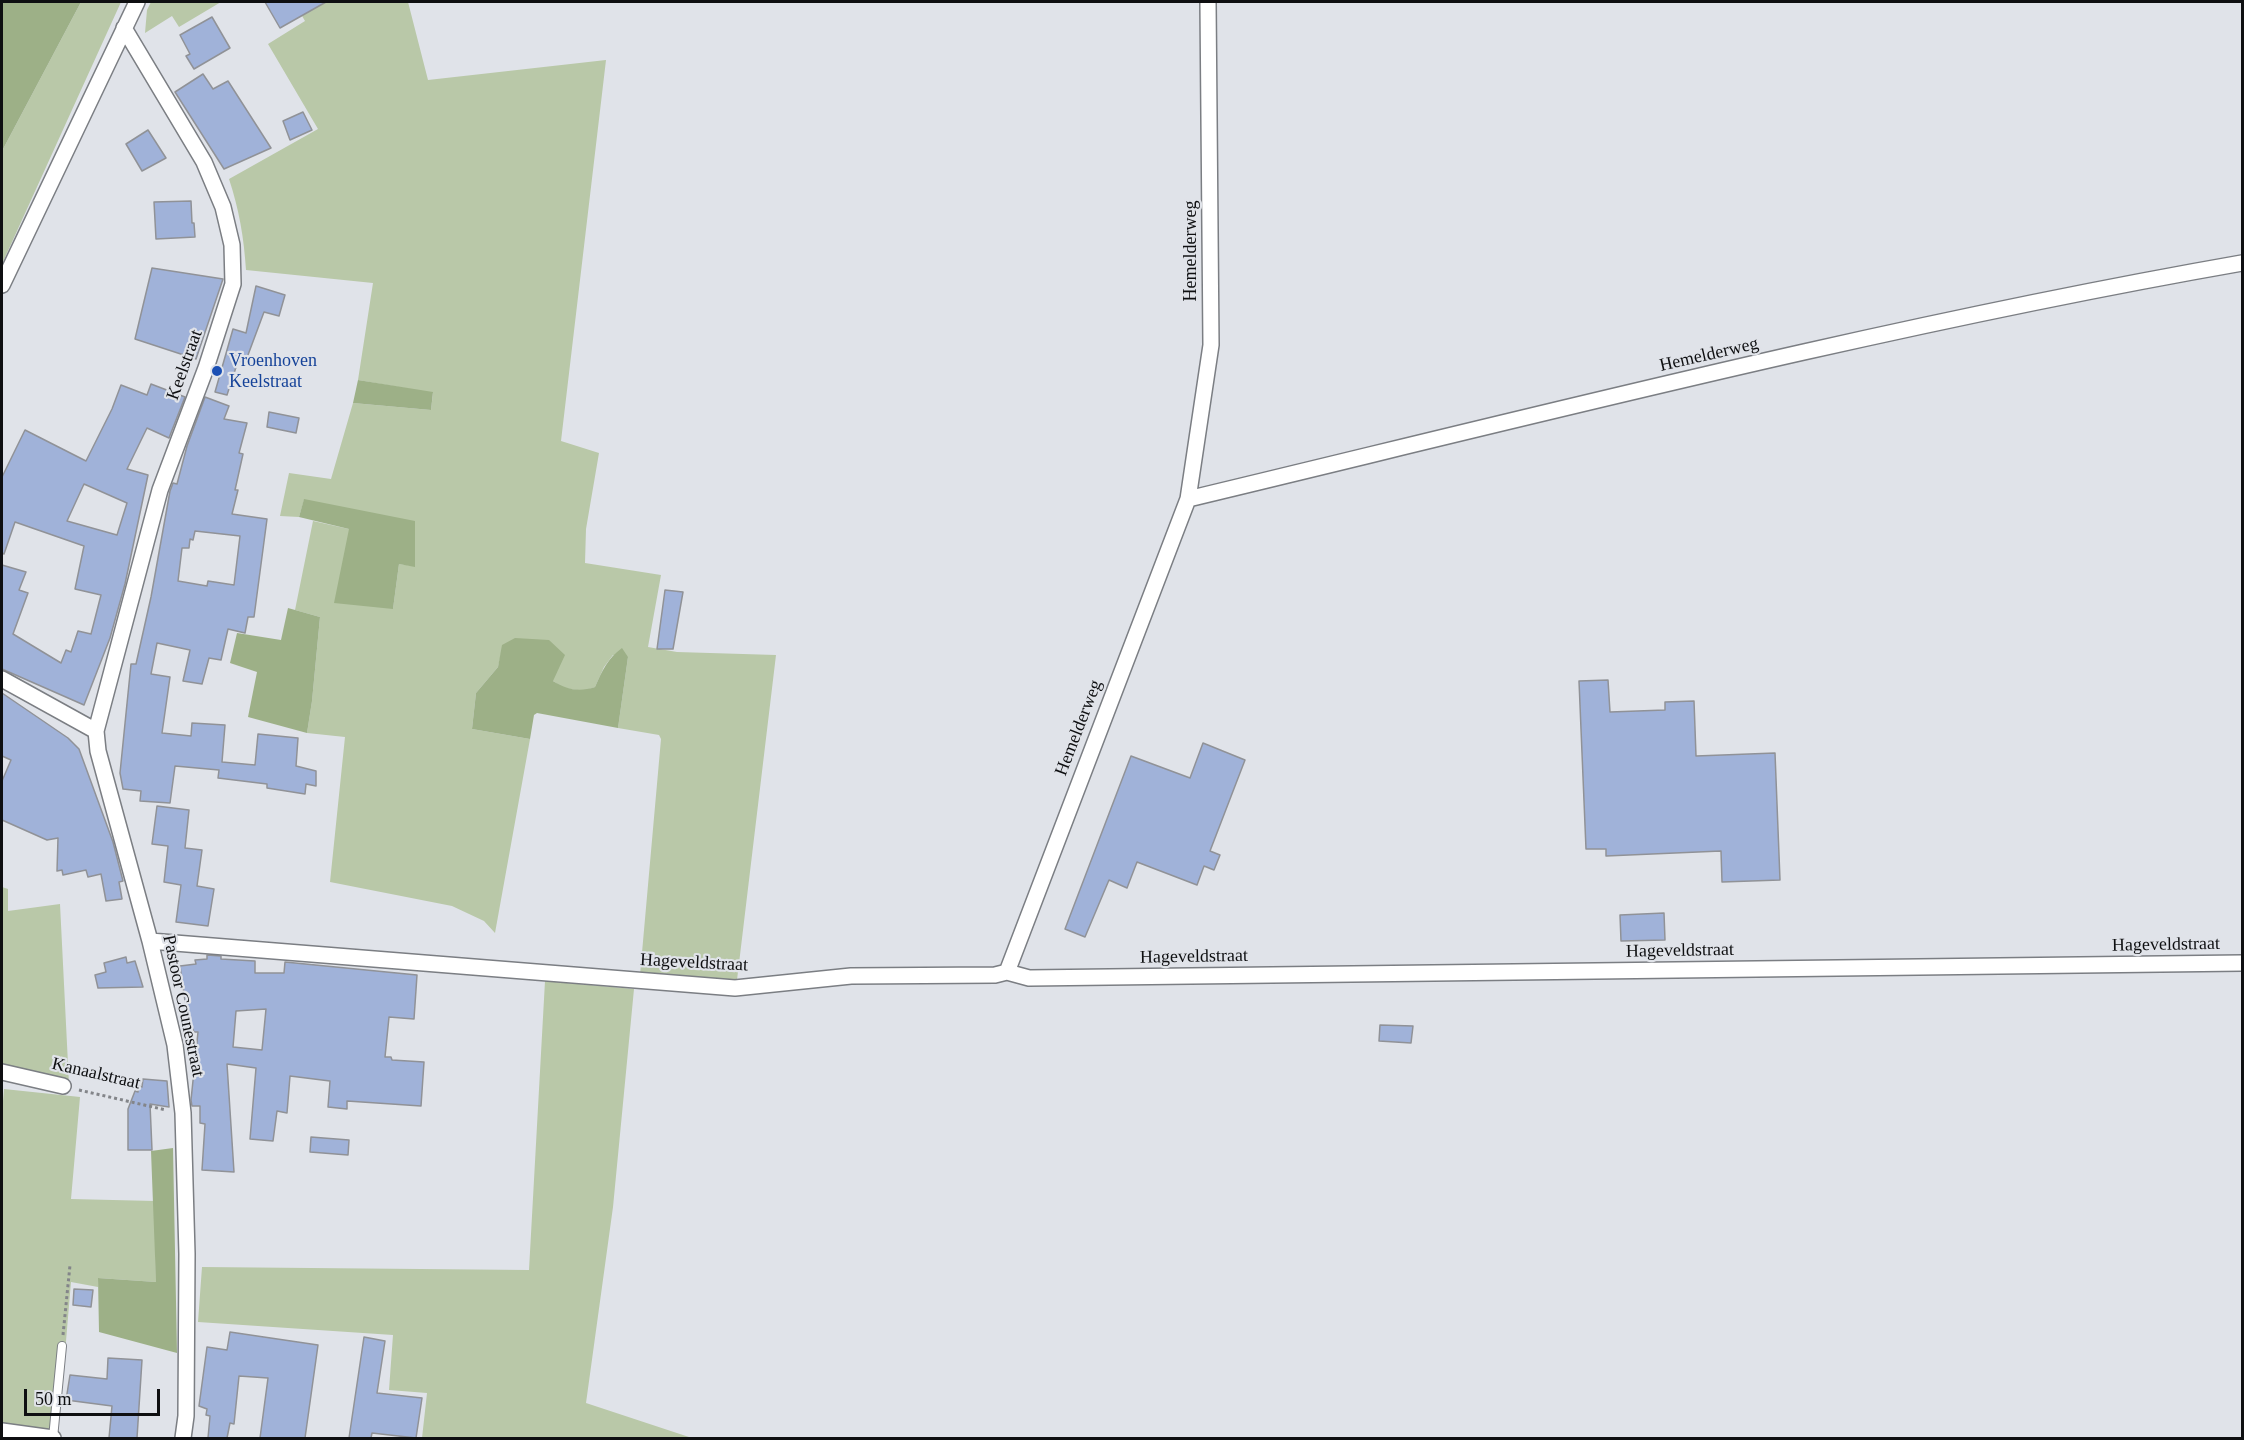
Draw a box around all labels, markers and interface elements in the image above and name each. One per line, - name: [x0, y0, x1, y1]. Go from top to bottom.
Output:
- street label: Hemelderweg: [1180, 201, 1202, 301]
- street label: Keelstraat: [162, 327, 208, 403]
- street label: Hemelderweg: [1657, 333, 1761, 377]
- place label: Vroenhoven Keelstraat: [229, 350, 317, 392]
- marker: Vroenhoven Keelstraat: [210, 364, 224, 378]
- street label: Hemelderweg: [1051, 677, 1107, 779]
- street label: Pastoor Counestraat: [157, 933, 209, 1079]
- street label: Hageveldstraat: [2112, 933, 2220, 957]
- street label: Hageveldstraat: [1626, 939, 1734, 963]
- street label: Hageveldstraat: [1140, 945, 1248, 969]
- street label: Hageveldstraat: [640, 949, 748, 977]
- street label: Kanaalstraat: [50, 1053, 142, 1095]
- scale bar: [27, 1377, 164, 1415]
- text: 50 m: [35, 1389, 72, 1409]

